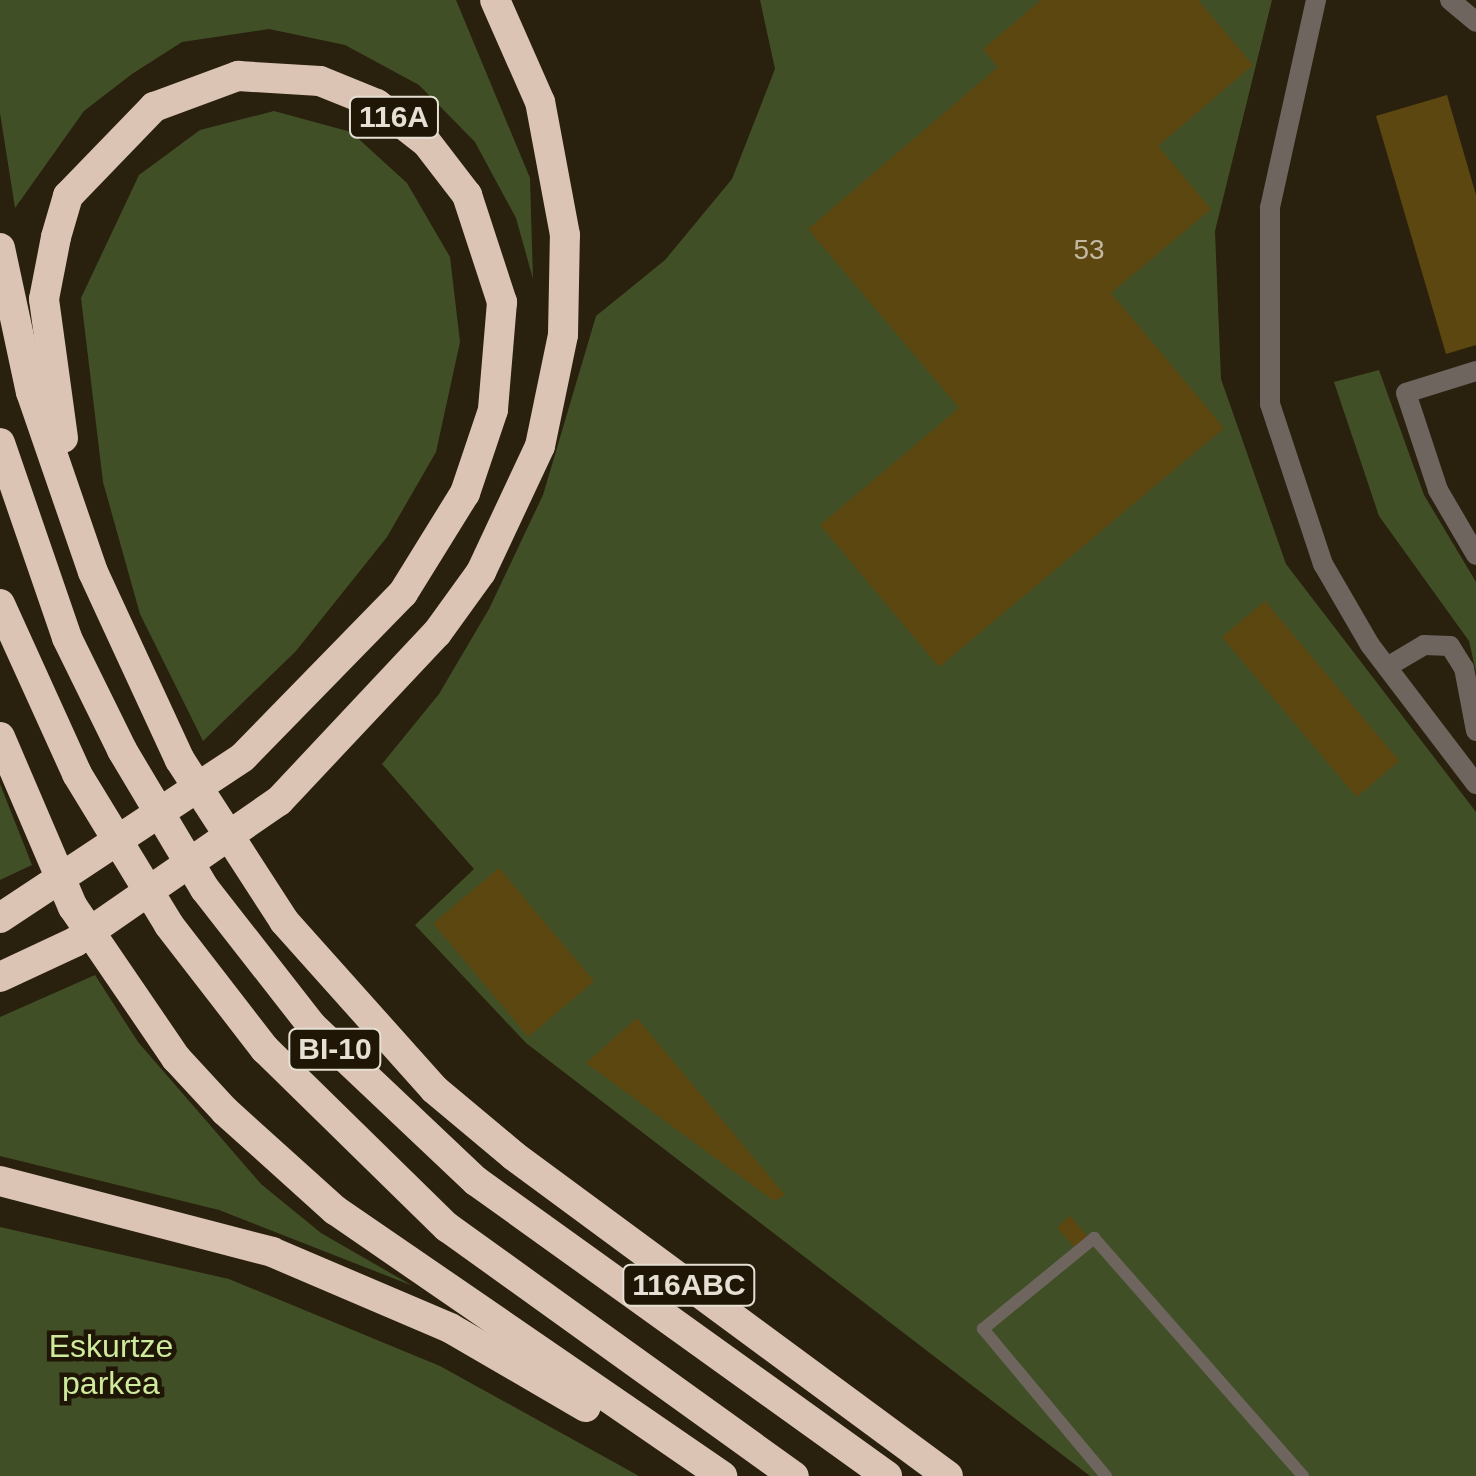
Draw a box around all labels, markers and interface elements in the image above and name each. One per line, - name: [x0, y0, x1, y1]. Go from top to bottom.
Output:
- road number: 116A: [346, 92, 442, 142]
- house number: 53: [1073, 233, 1105, 267]
- road number: BI-10: [288, 1024, 382, 1074]
- road number: 116ABC: [622, 1260, 756, 1310]
- park label: Eskurtze parkea: [49, 1328, 173, 1403]

